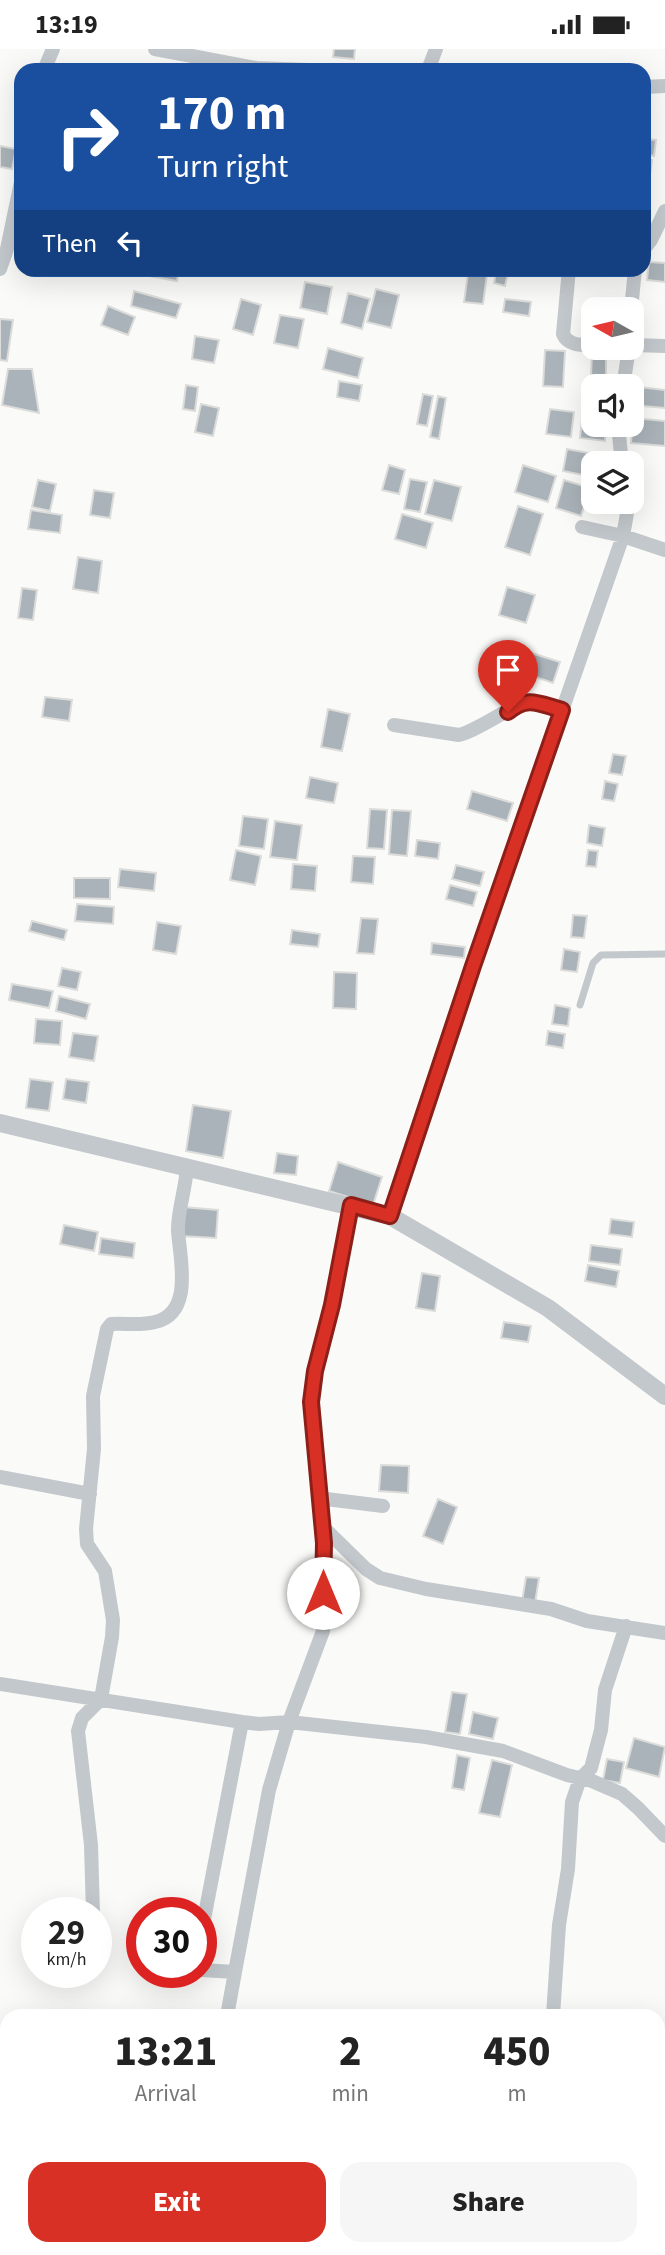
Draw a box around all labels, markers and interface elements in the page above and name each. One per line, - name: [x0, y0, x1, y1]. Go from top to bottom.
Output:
- text: 13:19: [35, 6, 98, 43]
- text: 170 m: [157, 79, 286, 149]
- icon: right: [42, 91, 133, 182]
- text: Turn right: [157, 144, 288, 190]
- icon: left: [111, 224, 149, 262]
- text: Then: [42, 225, 97, 262]
- north arrow: [581, 297, 644, 361]
- map controls: [581, 297, 644, 514]
- button: sound: [581, 374, 644, 437]
- button: layers: [581, 451, 644, 514]
- pin: [478, 640, 538, 712]
- icon: arrive: [489, 651, 527, 689]
- position arrow: [286, 1556, 360, 1630]
- speed limit sign: 30: [126, 1897, 217, 1988]
- text: 29: [48, 1908, 85, 1958]
- text: km/h: [47, 1947, 86, 1972]
- text: 13:21: [114, 2022, 217, 2082]
- text: 2: [339, 2022, 361, 2082]
- text: 450: [483, 2022, 551, 2082]
- text: Arrival: [135, 2077, 197, 2110]
- text: min: [332, 2077, 369, 2110]
- text: m: [507, 2077, 526, 2110]
- button: Exit: [28, 2162, 326, 2242]
- button: Share: [340, 2162, 637, 2242]

